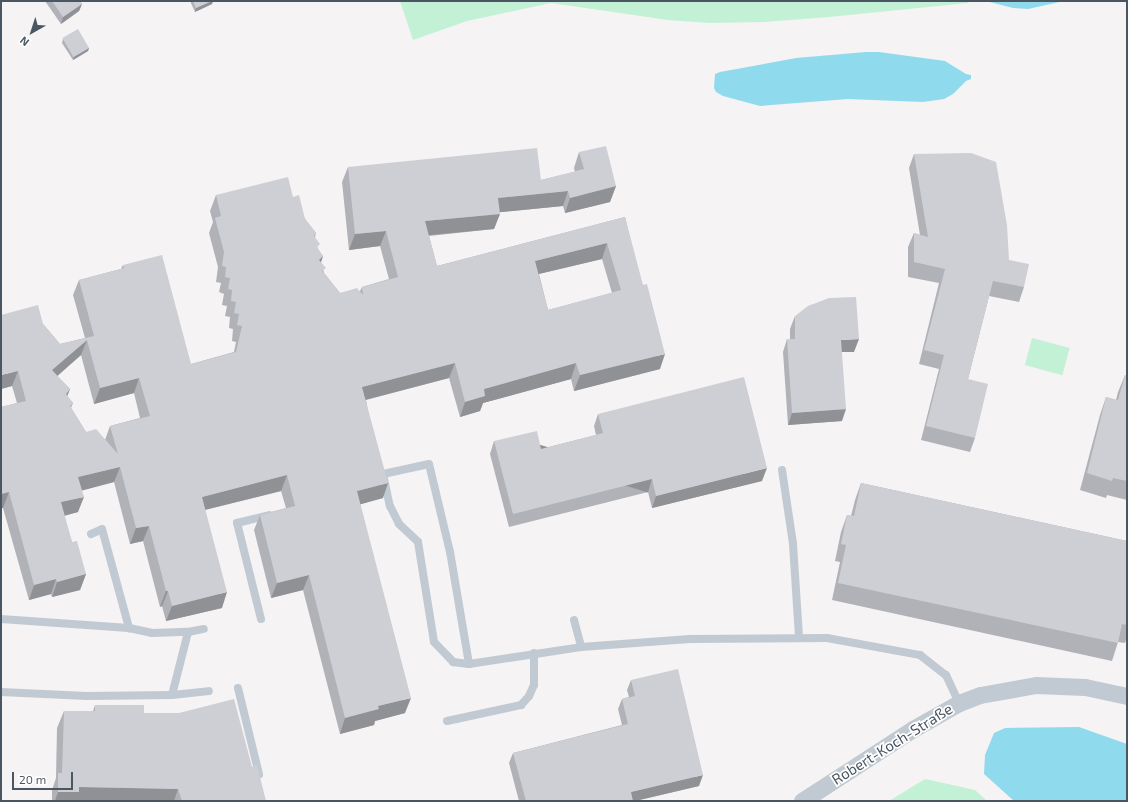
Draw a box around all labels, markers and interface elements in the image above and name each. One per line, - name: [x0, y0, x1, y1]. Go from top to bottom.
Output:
- north arrow: [12, 12, 52, 52]
- text: N: [17, 34, 31, 49]
- street label: Robert-Koch-Straße: [828, 700, 956, 788]
- scale bar: [14, 764, 75, 790]
- text: 20 m: [19, 772, 46, 786]

